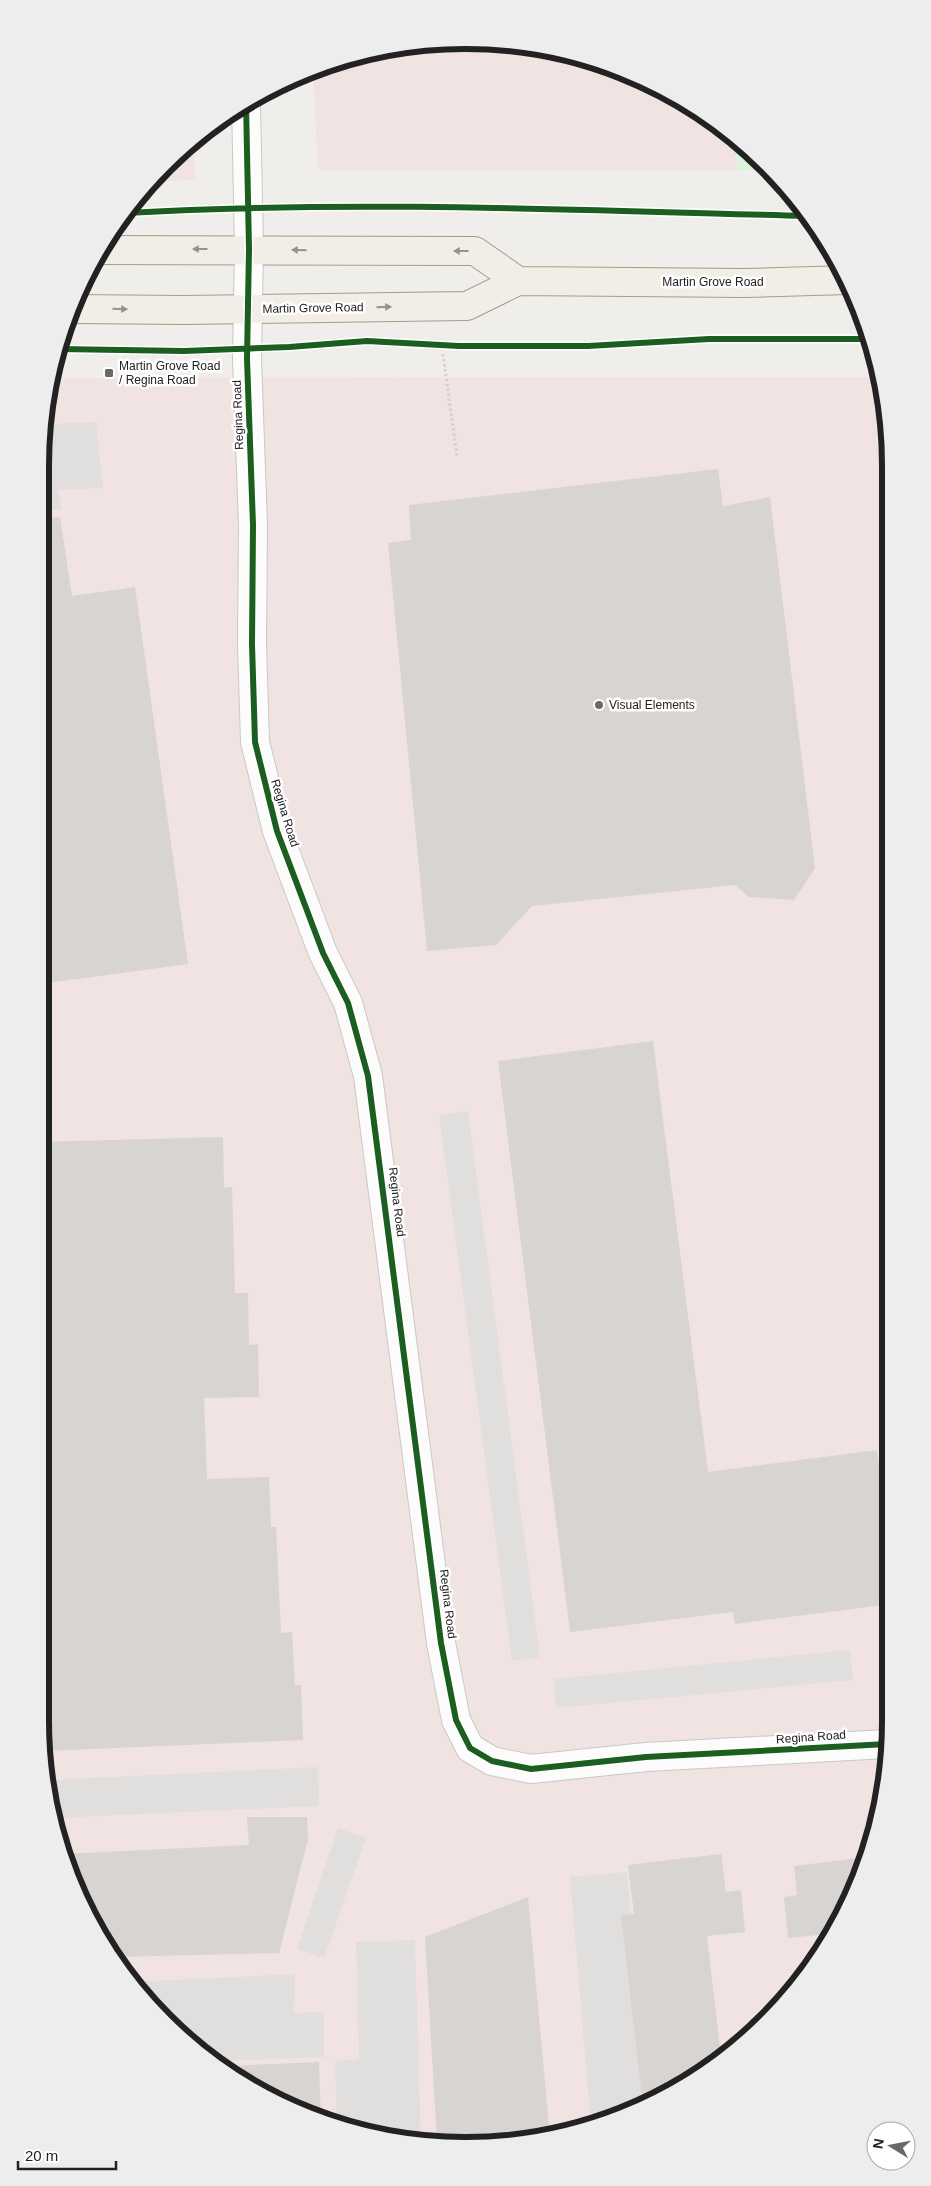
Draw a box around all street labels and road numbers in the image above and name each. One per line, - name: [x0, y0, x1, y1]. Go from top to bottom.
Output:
- street label: Martin Grove Road: [662, 275, 764, 289]
- street label: Martin Grove Road: [262, 300, 364, 316]
- street label: Regina Road: [230, 380, 246, 450]
- street label: Regina Road: [268, 777, 302, 849]
- street label: Regina Road: [386, 1166, 408, 1238]
- street label: Regina Road: [437, 1568, 459, 1640]
- street label: Regina Road: [776, 1728, 846, 1746]

